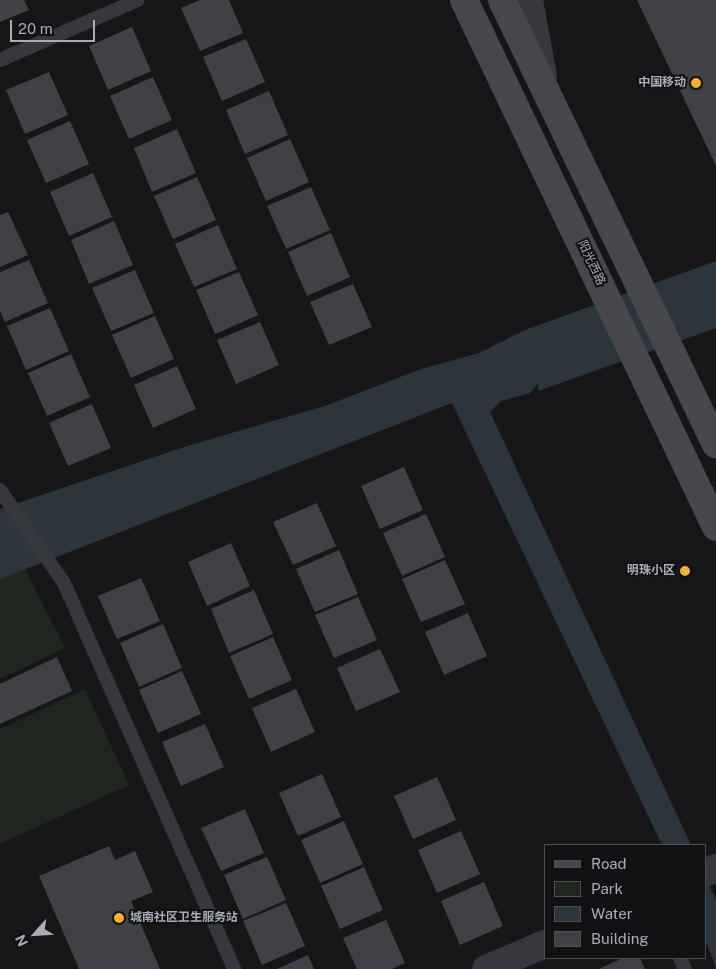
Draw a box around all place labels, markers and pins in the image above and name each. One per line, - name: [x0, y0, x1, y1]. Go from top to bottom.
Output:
- place label: 中国移动: [638, 76, 686, 90]
- marker: 中国移动: [690, 77, 702, 89]
- place label: 明珠小区: [627, 564, 675, 578]
- marker: 明珠小区: [679, 565, 691, 577]
- marker: 城南社区卫生服务站: [112, 911, 126, 925]
- place label: 城南社区卫生服务站: [130, 911, 238, 925]

